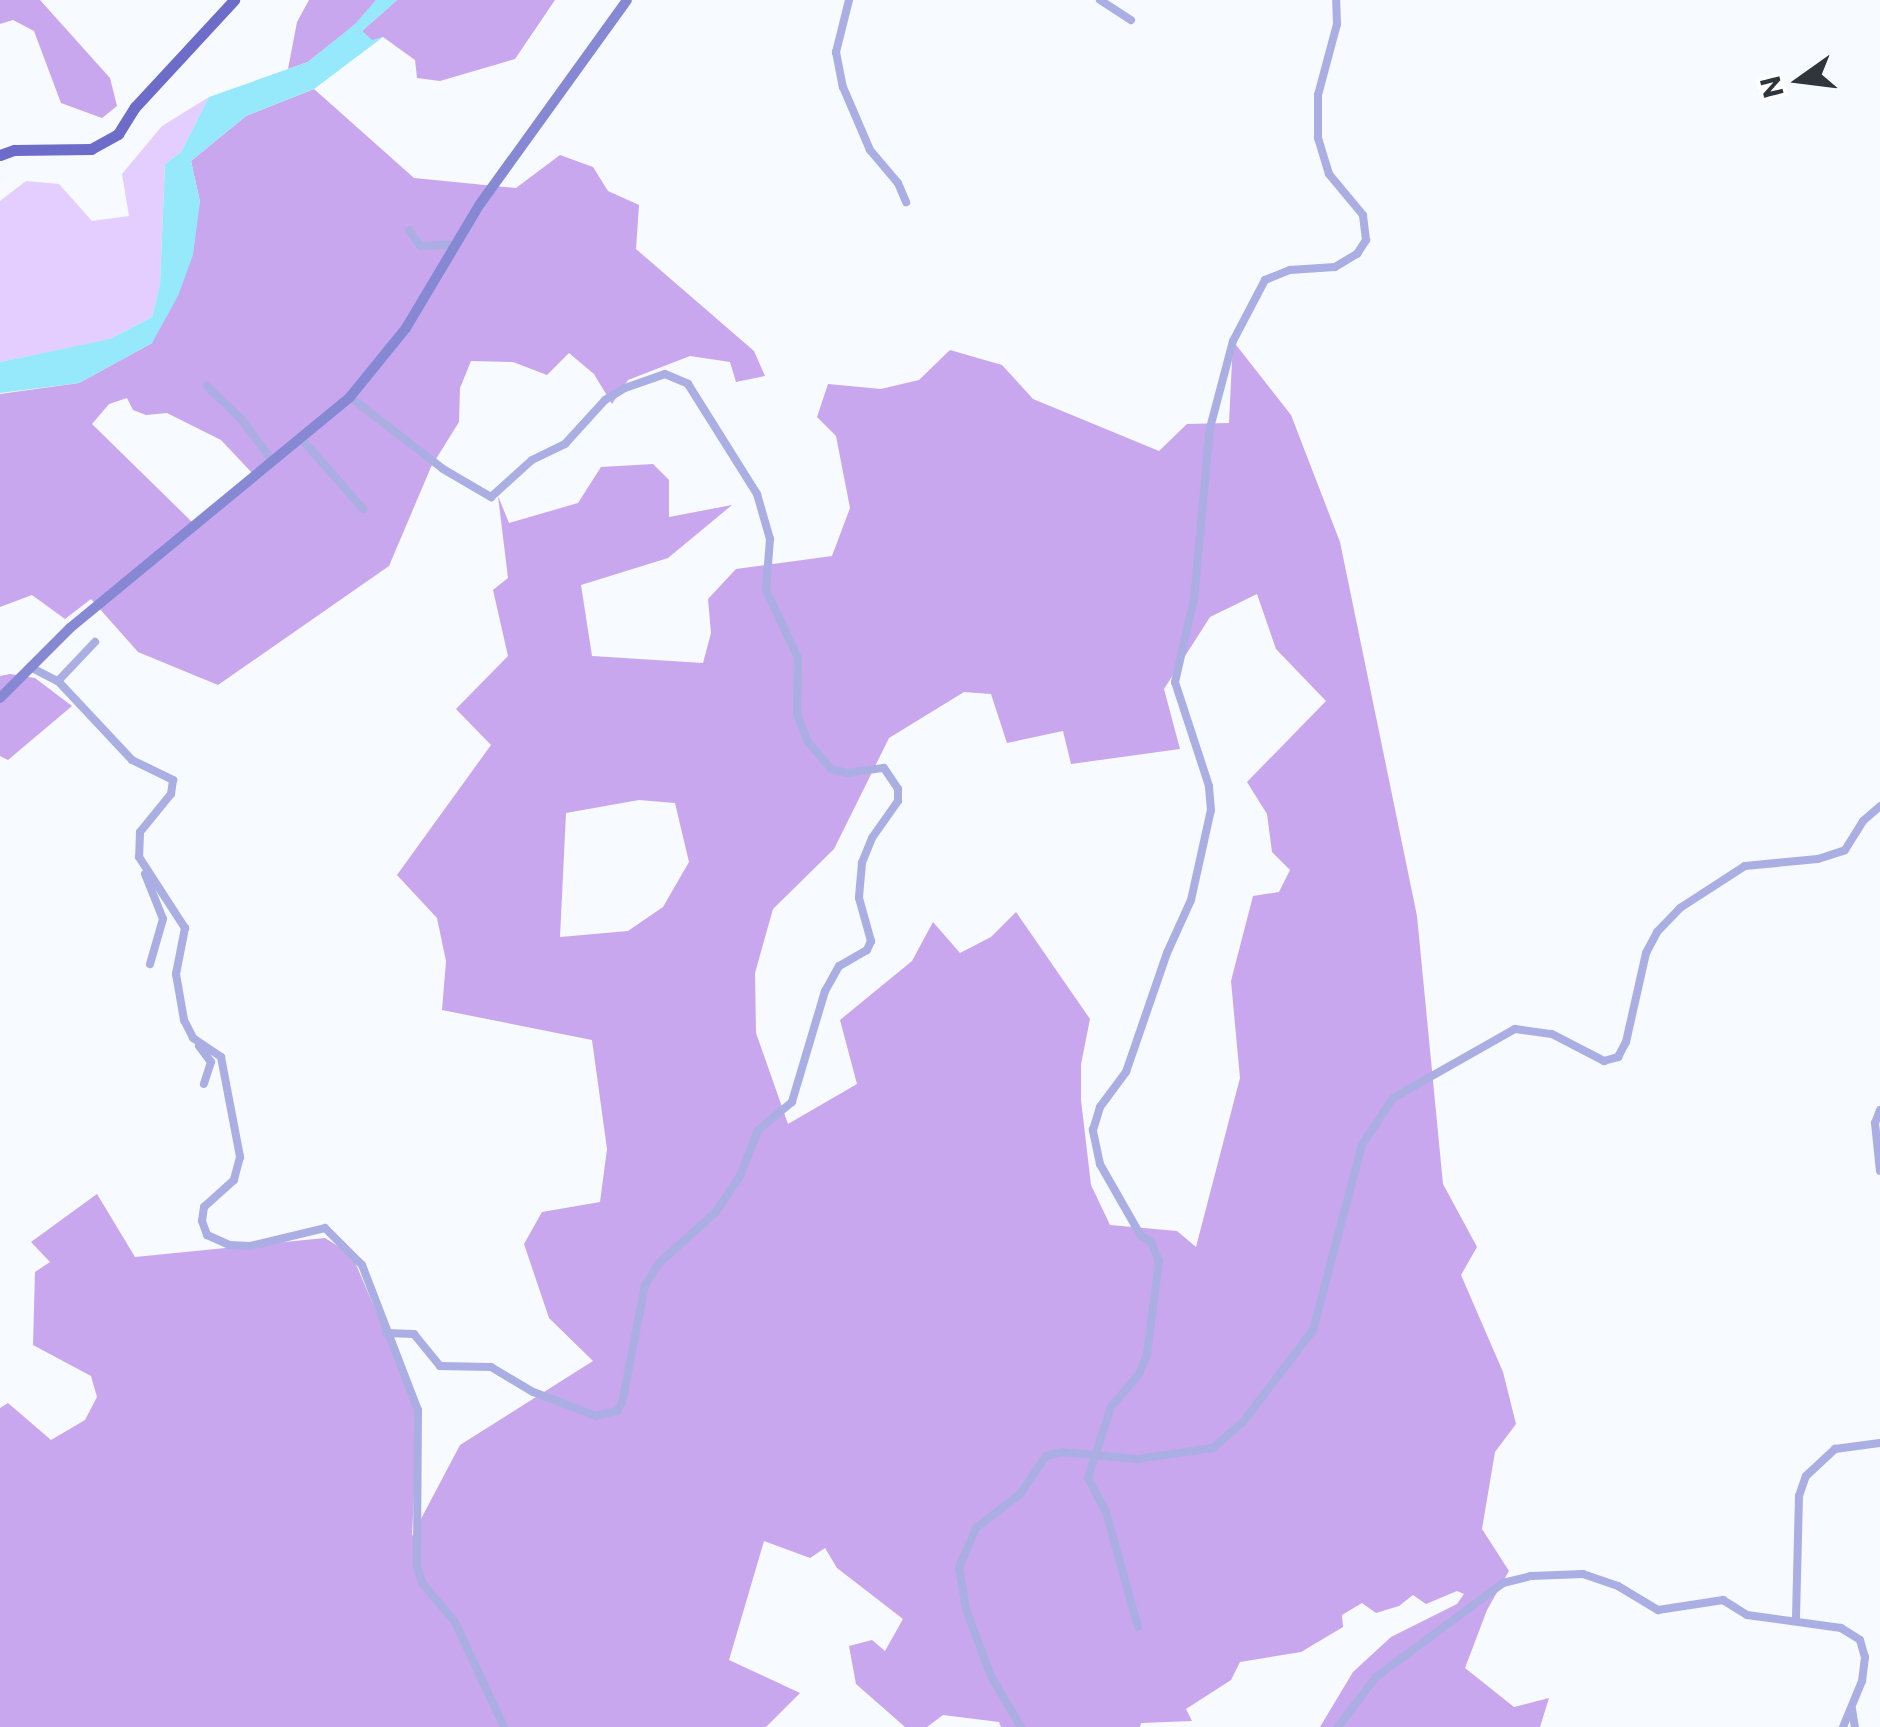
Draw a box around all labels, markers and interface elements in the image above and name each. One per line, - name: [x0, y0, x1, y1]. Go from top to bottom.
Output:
- north arrow: [1750, 30, 1850, 130]
- text: N: [1752, 73, 1790, 102]

